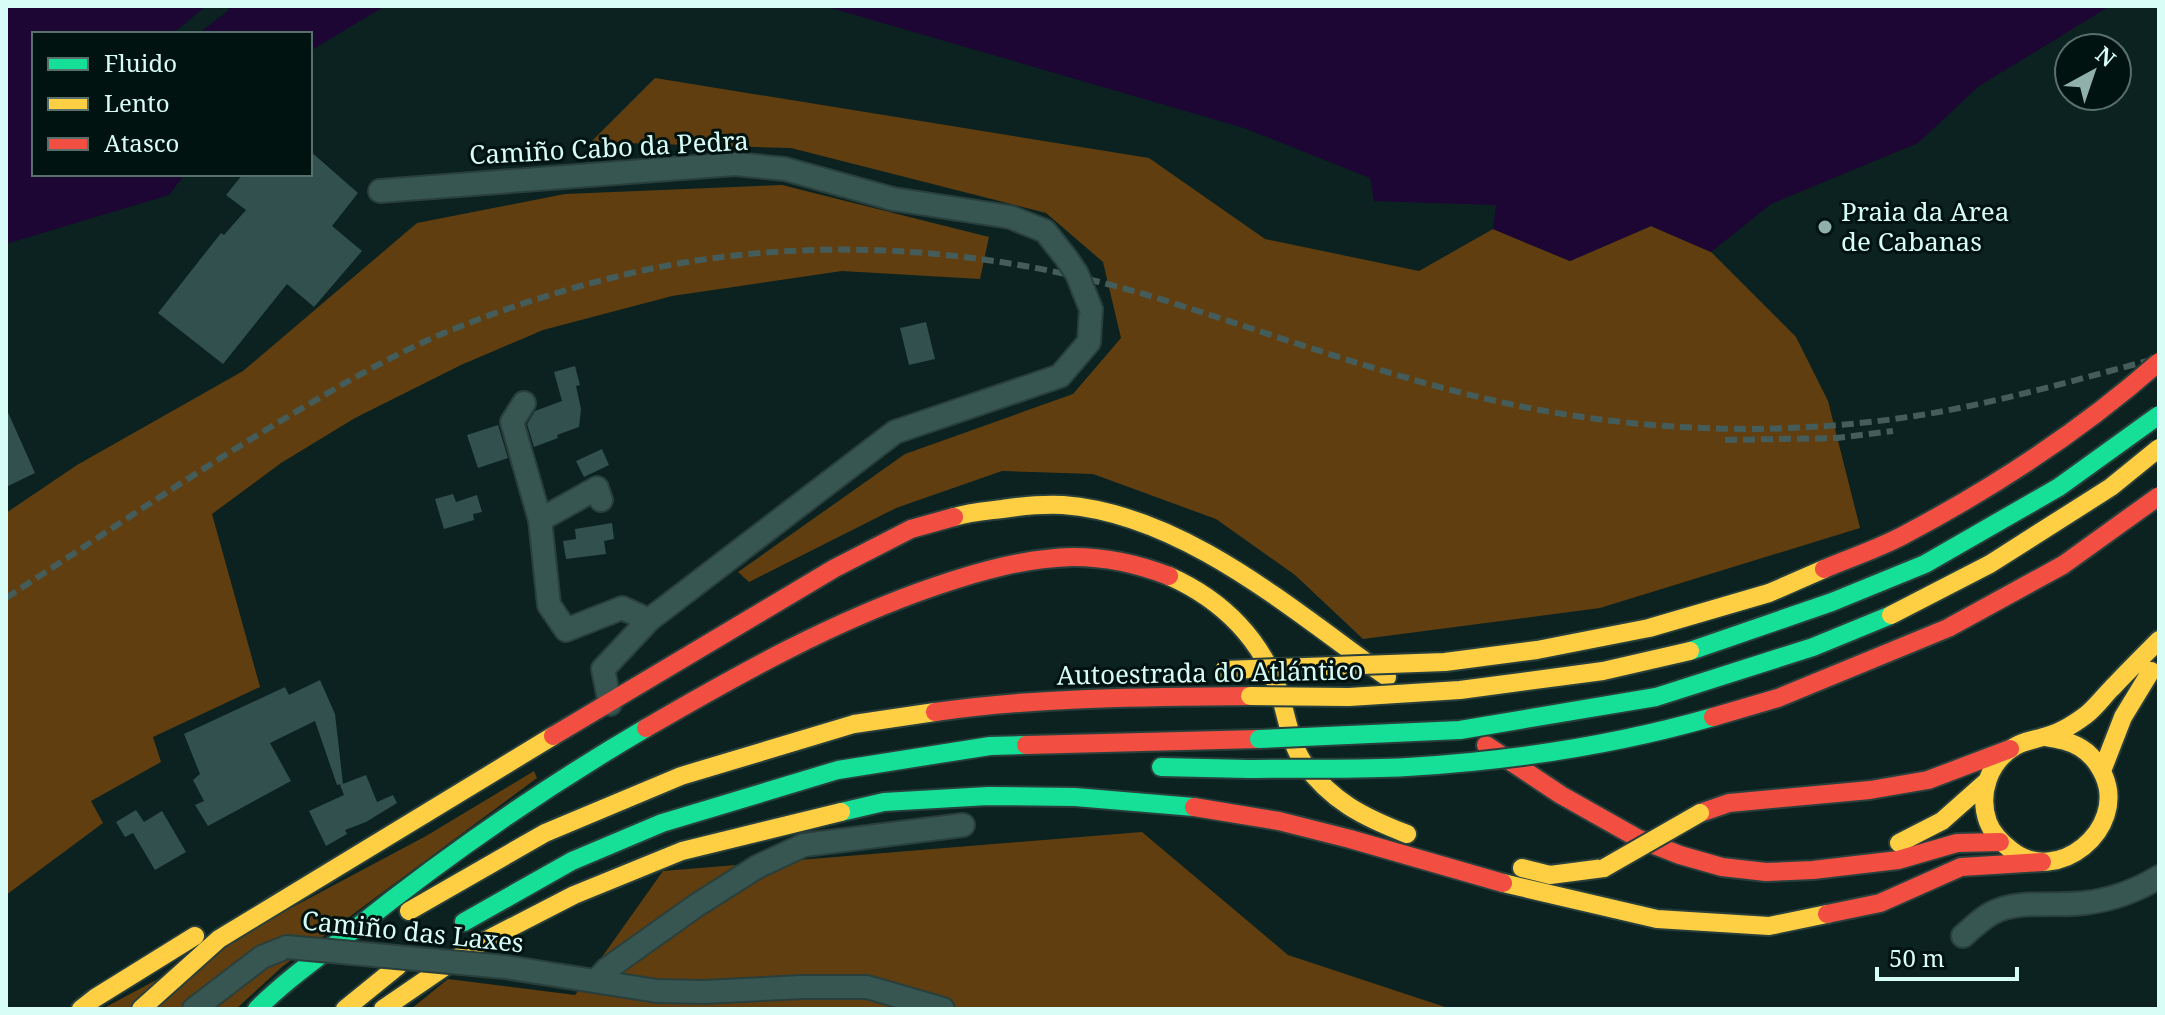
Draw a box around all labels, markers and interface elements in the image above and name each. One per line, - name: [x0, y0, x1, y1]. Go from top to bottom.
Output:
- legend: [32, 32, 312, 176]
- north arrow: [2053, 32, 2133, 112]
- text: N: [2090, 39, 2123, 73]
- text: Fluido: [104, 46, 177, 79]
- text: Lento: [104, 86, 170, 119]
- street label: Camiño Cabo da Pedra: [468, 122, 750, 172]
- text: Atasco: [104, 126, 179, 159]
- place label: Praia da Area de Cabanas: [1841, 193, 2009, 259]
- marker: Praia da Area de Cabanas: [1816, 218, 1834, 236]
- street label: Autoestrada do Atlántico: [1056, 651, 1364, 693]
- street label: Camiño das Laxes: [301, 901, 526, 961]
- scale bar: [1877, 931, 2017, 981]
- text: 50 m: [1889, 941, 1945, 974]

